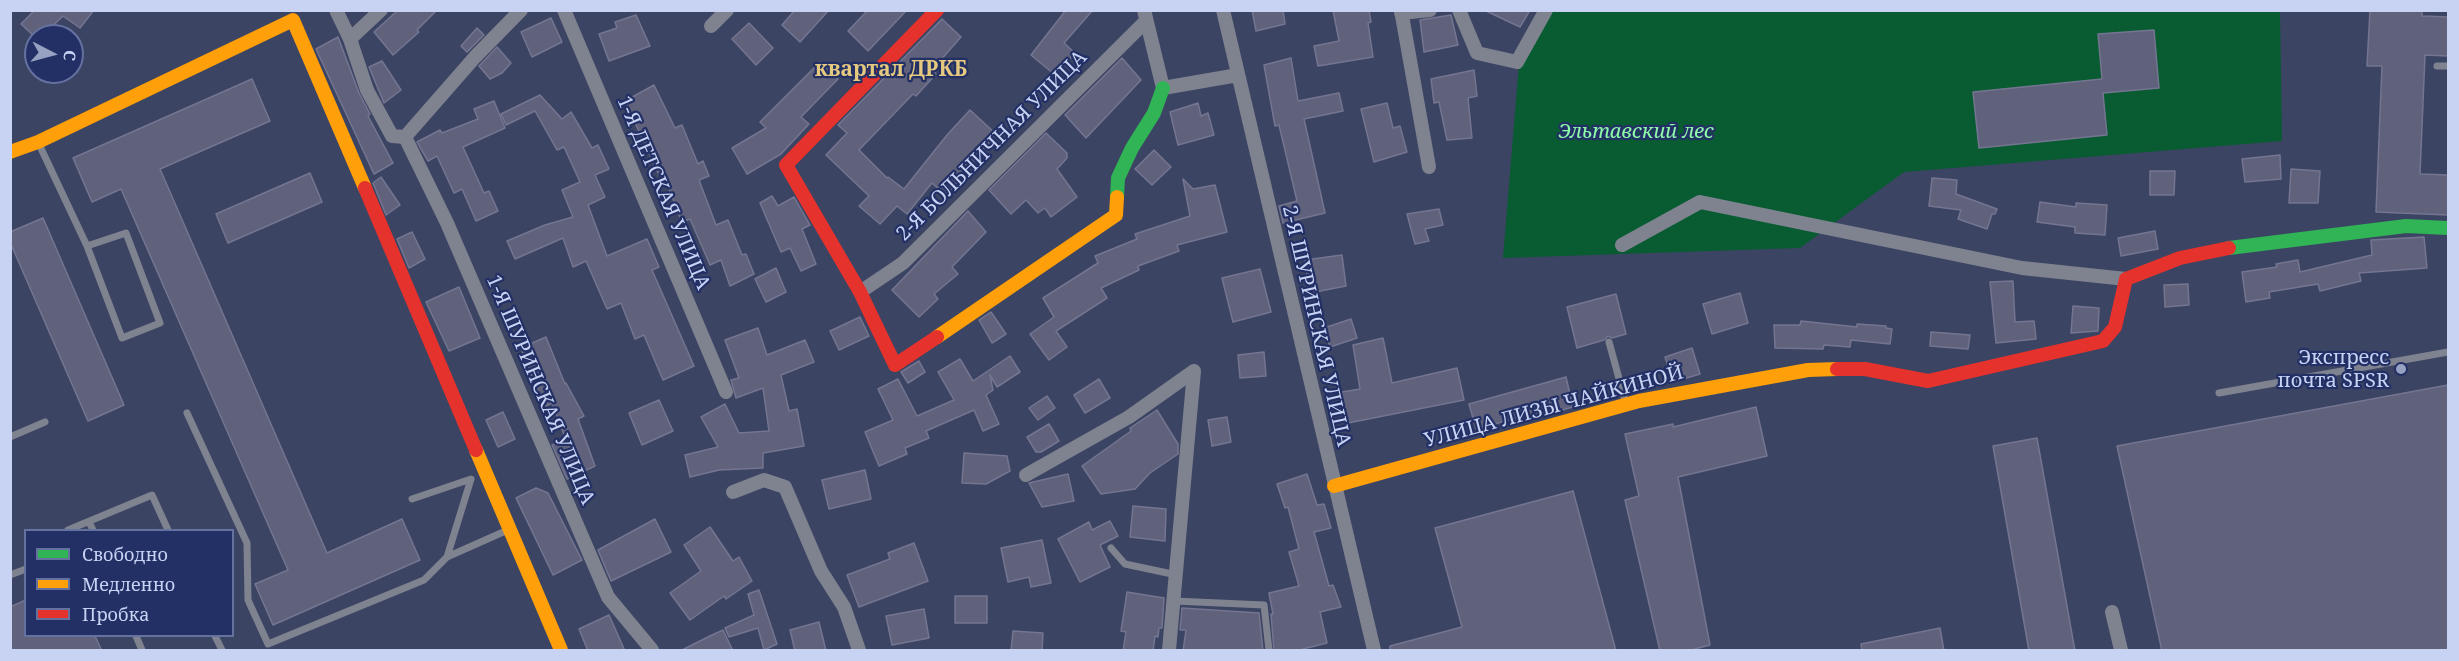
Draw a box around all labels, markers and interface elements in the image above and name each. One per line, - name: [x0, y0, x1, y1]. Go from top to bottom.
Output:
- north arrow: [24, 24, 84, 84]
- street label: 2-Я БОЛЬНИЧНАЯ УЛИЦА: [892, 46, 1092, 246]
- text: С: [58, 49, 81, 62]
- district label: квартал ДРКБ: [815, 57, 967, 83]
- street label: 1-Я ДЕТСКАЯ УЛИЦА: [611, 93, 715, 293]
- park label: Эльтавский лес: [1558, 120, 1714, 144]
- street label: 2-Я ШУРИНСКАЯ УЛИЦА: [1277, 203, 1355, 449]
- street label: 1-Я ШУРИНСКАЯ УЛИЦА: [481, 272, 599, 508]
- place label: Экспресс почта SPSR: [2277, 346, 2389, 393]
- street label: УЛИЦА ЛИЗЫ ЧАЙКИНОЙ: [1422, 361, 1686, 453]
- marker: Экспресс почта SPSR: [2394, 362, 2408, 376]
- legend: [24, 529, 234, 637]
- text: Свободно: [82, 542, 168, 566]
- text: Медленно: [82, 572, 175, 596]
- text: Пробка: [82, 602, 149, 626]

